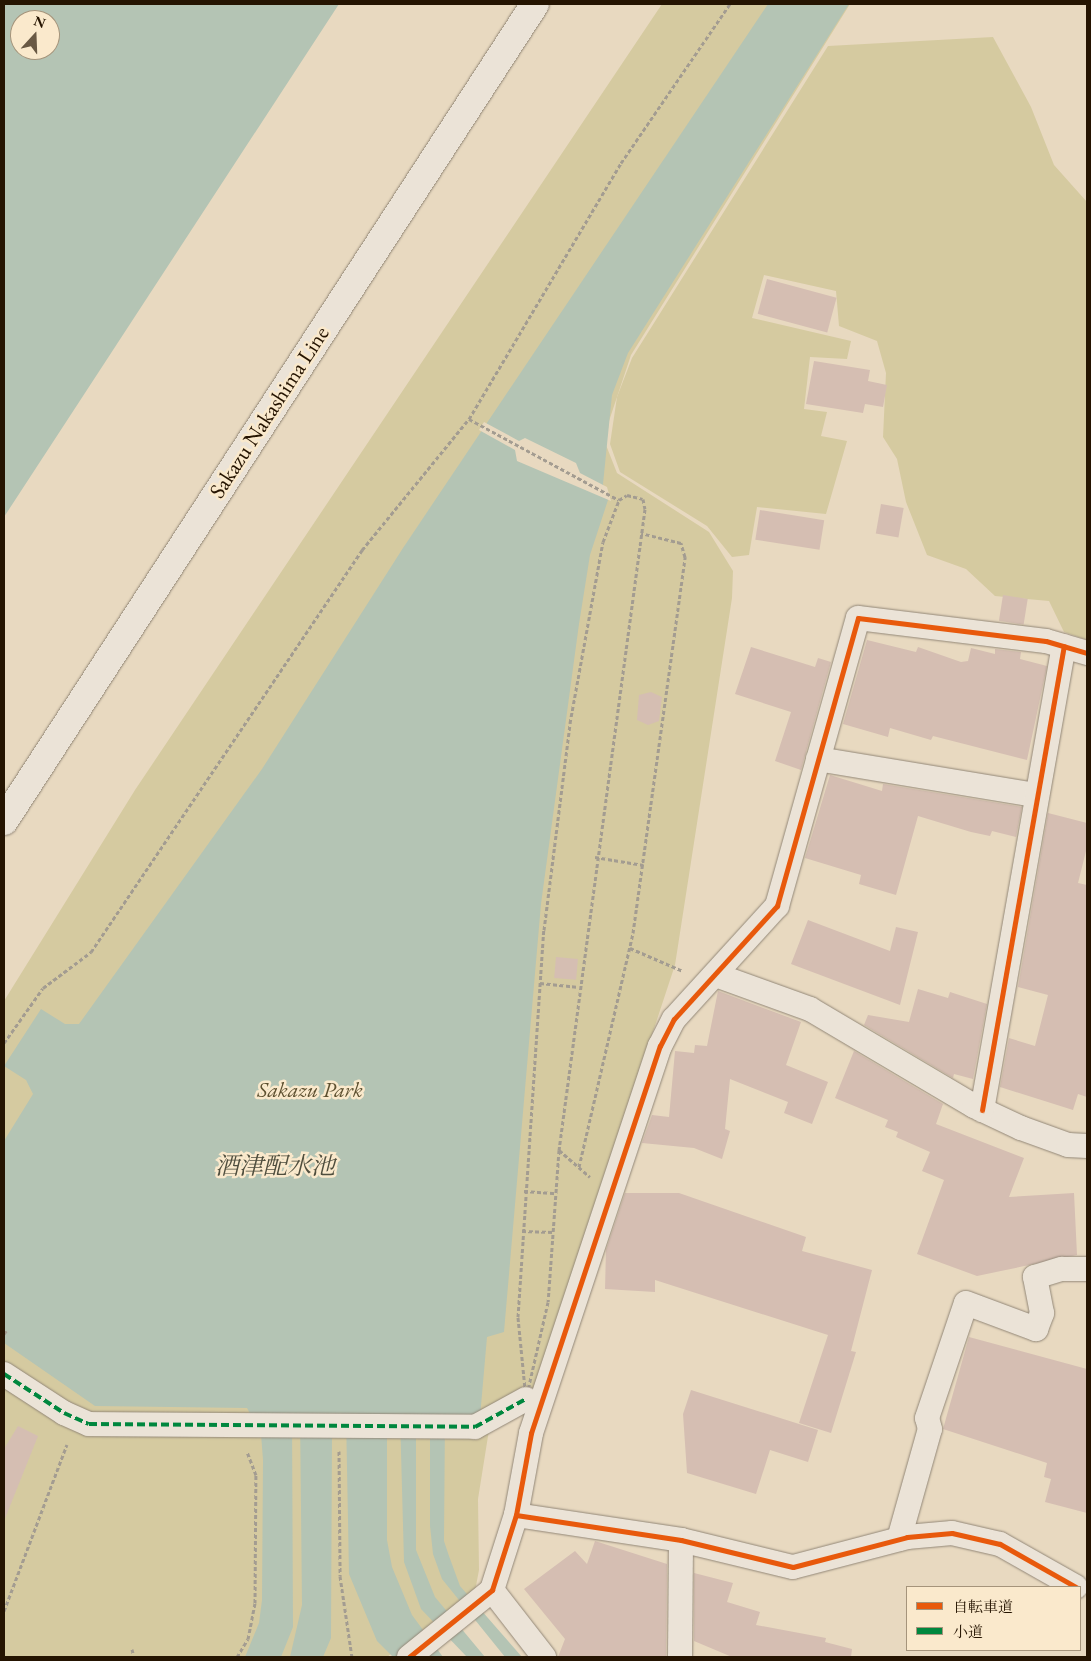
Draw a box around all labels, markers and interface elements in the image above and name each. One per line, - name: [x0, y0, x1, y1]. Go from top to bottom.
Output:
- north arrow: [10, 10, 60, 60]
- text: N: [31, 11, 48, 32]
- street label: Sakazu Nakashima Line: [204, 321, 334, 503]
- park label: Sakazu Park: [257, 1077, 363, 1103]
- water label: 酒津配水池: [215, 1152, 335, 1180]
- legend: [906, 1586, 1081, 1651]
- text: 自転車道: [953, 1597, 1013, 1616]
- text: 小道: [953, 1622, 983, 1641]

